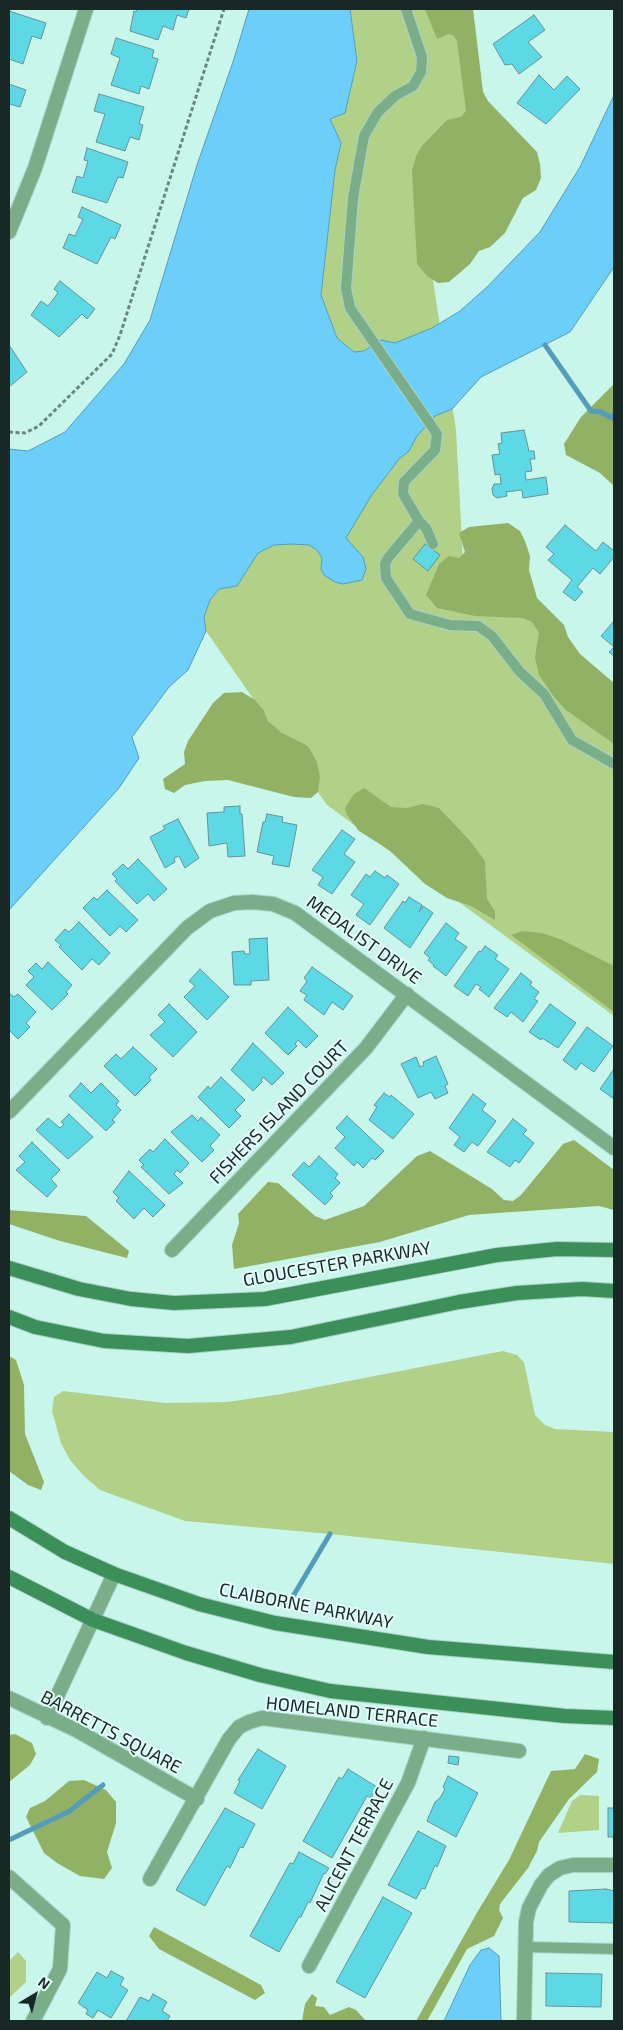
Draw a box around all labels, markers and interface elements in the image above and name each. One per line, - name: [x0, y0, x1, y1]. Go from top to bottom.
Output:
- street label: MEDALIST DRIVE: [303, 891, 425, 989]
- street label: FISHERS ISLAND COURT: [205, 1036, 353, 1188]
- street label: GLOUCESTER PARKWAY: [241, 1237, 433, 1291]
- street label: CLAIBORNE PARKWAY: [217, 1579, 395, 1633]
- street label: BARRETTS SQUARE: [37, 1686, 185, 1778]
- street label: HOMELAND TERRACE: [265, 1692, 439, 1732]
- street label: ALICENT TERRACE: [310, 1775, 398, 1915]
- north arrow: [10, 1970, 60, 2020]
- text: N: [35, 1973, 53, 1992]

